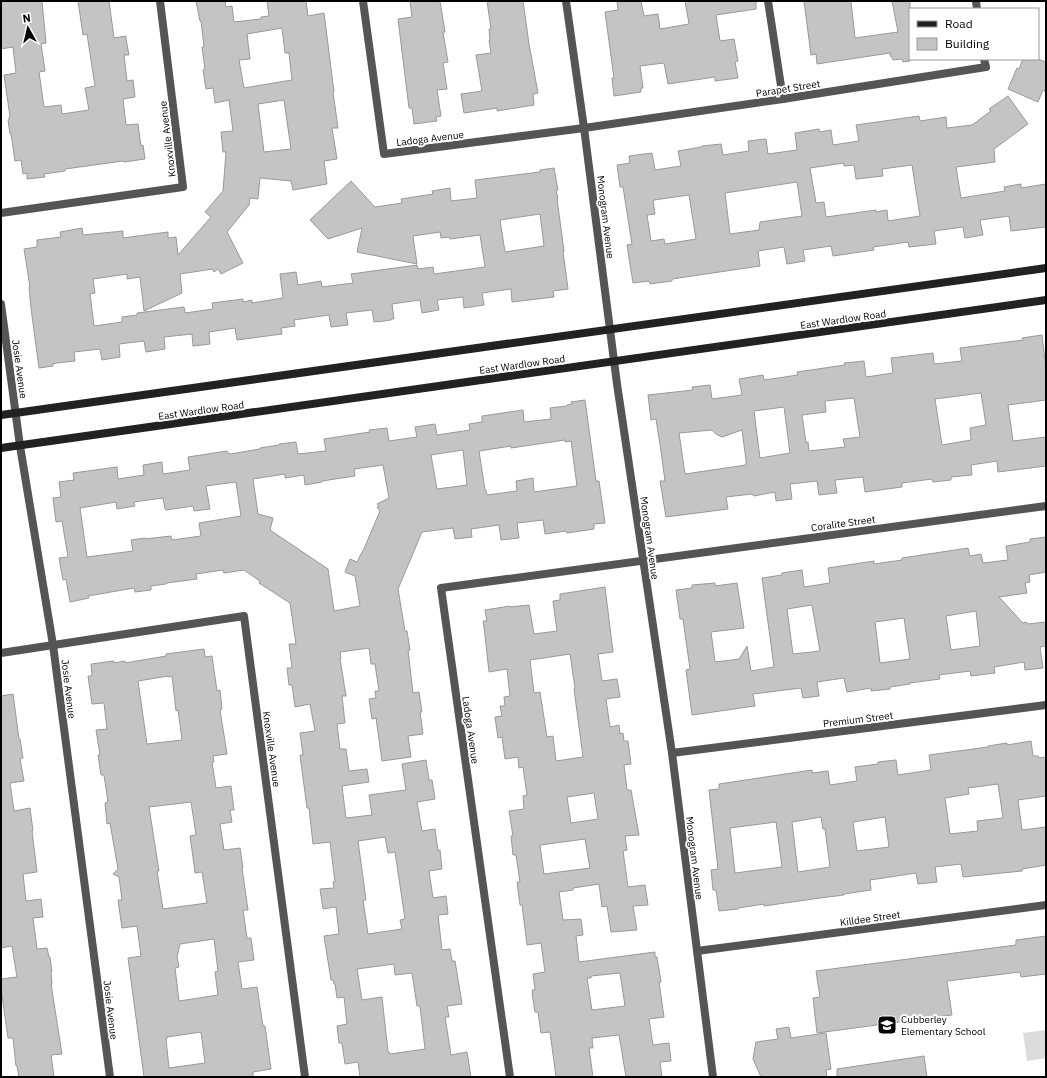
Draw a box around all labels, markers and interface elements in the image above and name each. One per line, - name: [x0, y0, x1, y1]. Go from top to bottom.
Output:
- north arrow: [8, 8, 48, 48]
- legend: [909, 8, 1039, 60]
- text: N: [22, 11, 32, 26]
- text: Road: [945, 16, 973, 31]
- text: Building: [945, 36, 990, 51]
- street label: Parapet Street: [755, 77, 822, 100]
- street label: Knoxville Avenue: [156, 100, 179, 178]
- street label: Ladoga Avenue: [395, 128, 465, 149]
- street label: Monogram Avenue: [594, 175, 617, 260]
- street label: East Wardlow Road: [799, 307, 887, 332]
- street label: Josie Avenue: [9, 339, 30, 400]
- street label: East Wardlow Road: [478, 352, 566, 377]
- street label: East Wardlow Road: [157, 398, 245, 423]
- street label: Monogram Avenue: [637, 496, 662, 581]
- street label: Coralite Street: [810, 512, 877, 534]
- street label: Josie Avenue: [58, 659, 79, 720]
- street label: Ladoga Avenue: [459, 695, 482, 765]
- street label: Premium Street: [822, 709, 894, 730]
- street label: Knoxville Avenue: [260, 710, 283, 788]
- street label: Monogram Avenue: [683, 816, 706, 901]
- street label: Killdee Street: [839, 908, 902, 929]
- street label: Josie Avenue: [100, 980, 121, 1041]
- place label: Cubberley Elementary School: [901, 1013, 986, 1038]
- school or university icon: Cubberley Elementary School: [876, 1014, 898, 1036]

